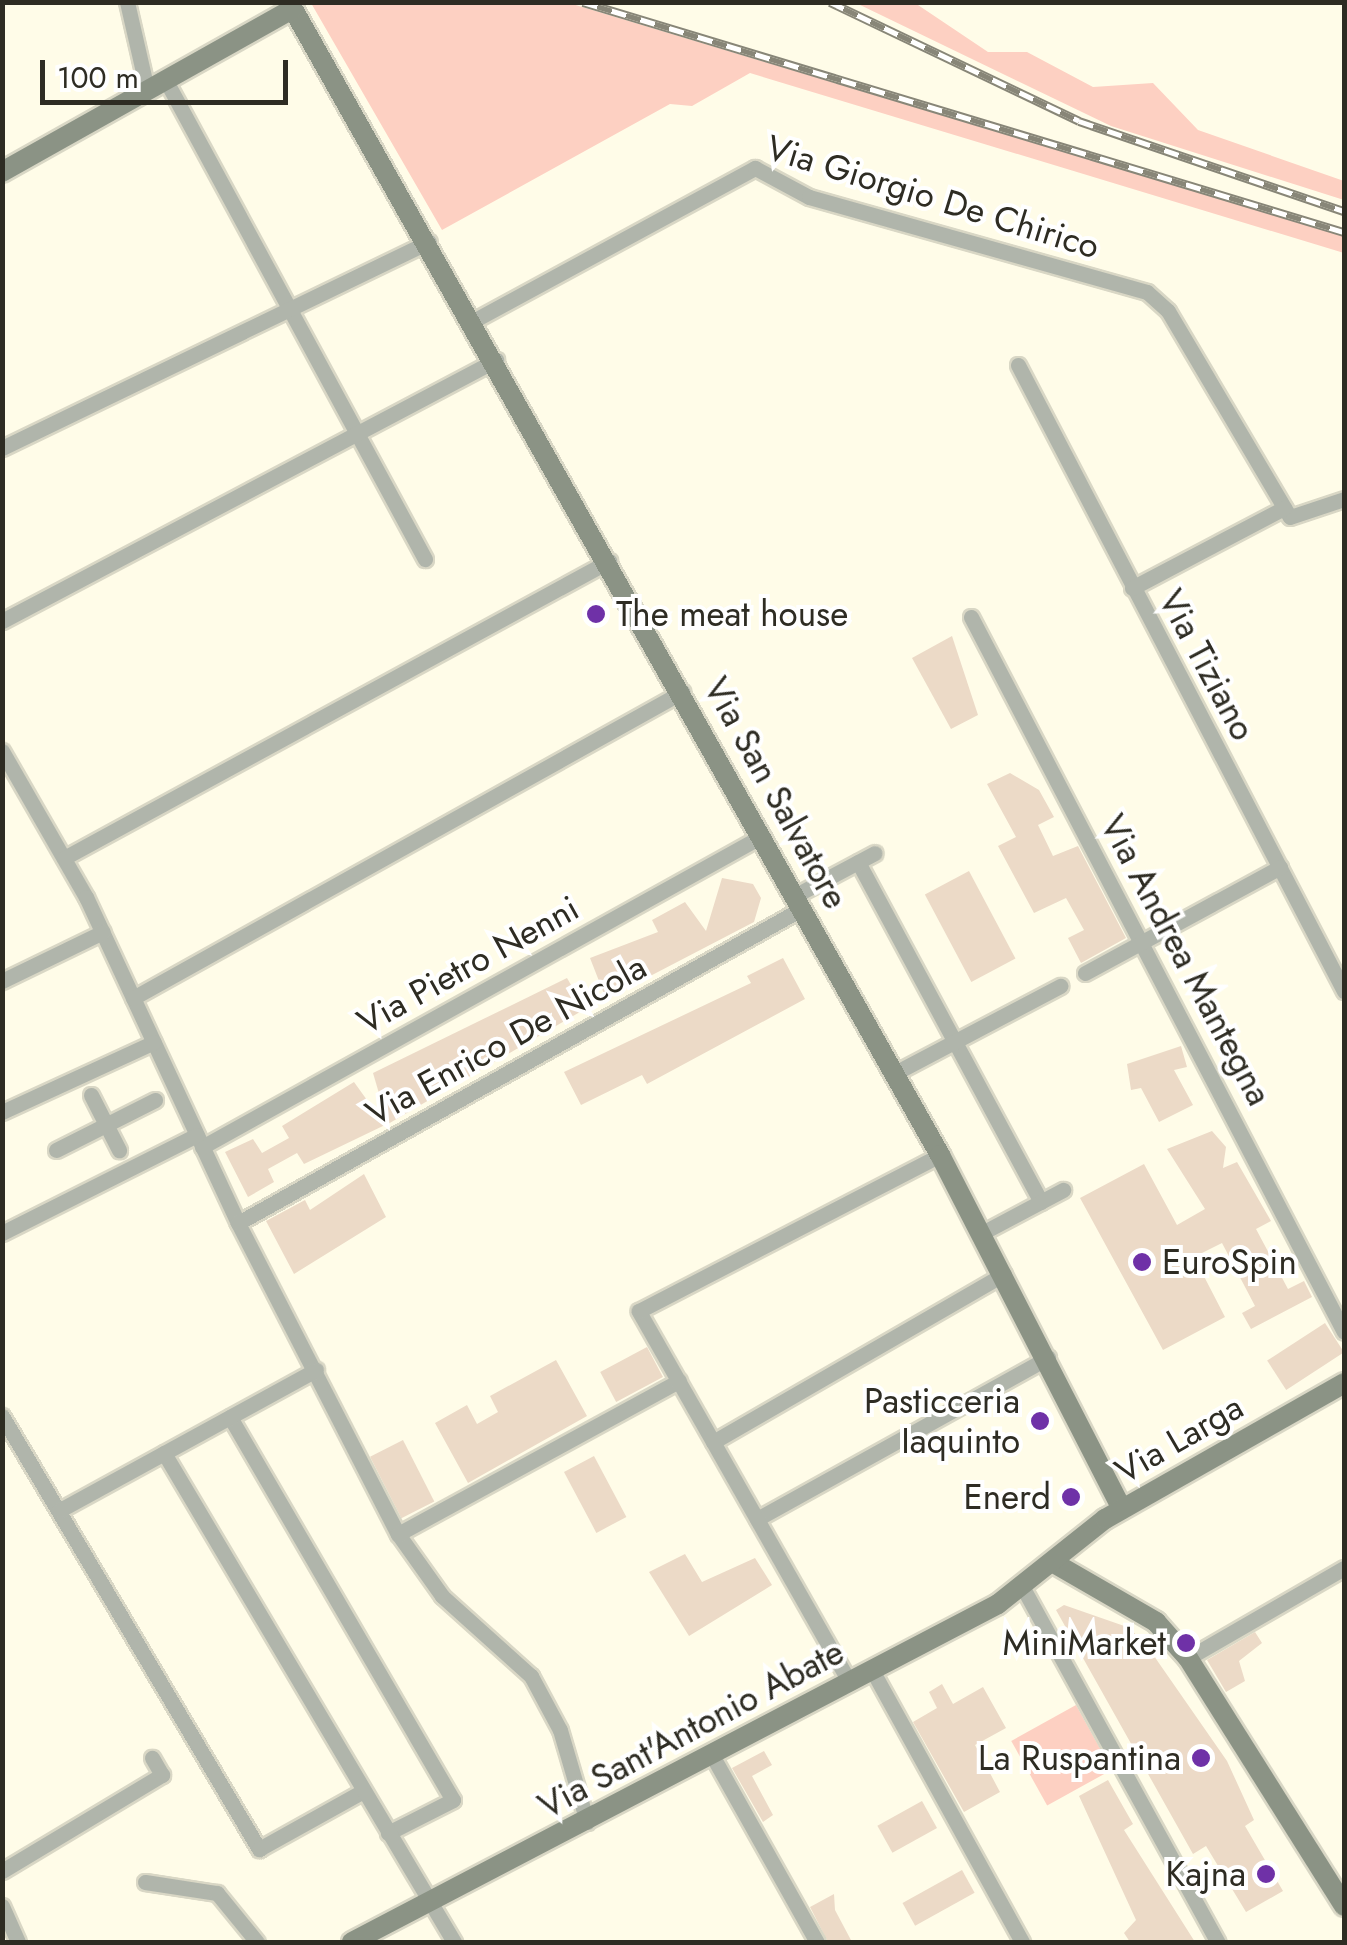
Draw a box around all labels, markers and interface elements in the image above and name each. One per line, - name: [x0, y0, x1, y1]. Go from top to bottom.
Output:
- scale bar: [45, 40, 292, 102]
- text: 100 m: [57, 56, 139, 99]
- street label: Via Giorgio De Chirico: [762, 126, 1104, 268]
- street label: Via Tiziano: [1150, 583, 1264, 747]
- place label: The meat house: [616, 593, 848, 635]
- marker: The meat house: [585, 603, 607, 625]
- street label: Via San Salvatore: [695, 670, 857, 916]
- street label: Via Andrea Mantegna: [1092, 808, 1280, 1112]
- street label: Via Pietro Nenni: [350, 887, 586, 1043]
- street label: Via Enrico De Nicola: [359, 946, 653, 1134]
- place label: EuroSpin: [1162, 1241, 1297, 1283]
- marker: EuroSpin: [1131, 1251, 1153, 1273]
- place label: Pasticceria Iaquinto: [864, 1380, 1020, 1462]
- street label: Via Larga: [1108, 1386, 1250, 1492]
- marker: Pasticceria Iaquinto: [1029, 1410, 1051, 1432]
- place label: Enerd: [963, 1476, 1051, 1518]
- marker: Enerd: [1060, 1486, 1082, 1508]
- place label: MiniMarket: [1003, 1622, 1166, 1664]
- street label: Via Sant'Antonio Abate: [531, 1631, 851, 1827]
- marker: MiniMarket: [1175, 1632, 1197, 1654]
- place label: La Ruspantina: [978, 1737, 1181, 1779]
- marker: La Ruspantina: [1190, 1747, 1212, 1769]
- place label: Kajna: [1165, 1853, 1246, 1895]
- marker: Kajna: [1255, 1863, 1277, 1885]

